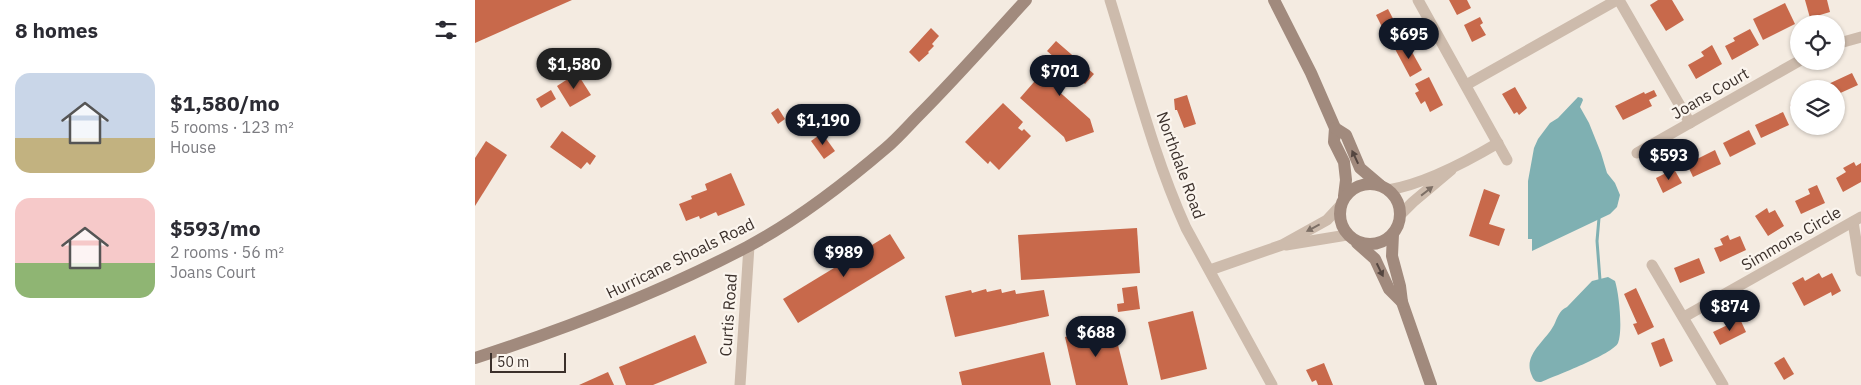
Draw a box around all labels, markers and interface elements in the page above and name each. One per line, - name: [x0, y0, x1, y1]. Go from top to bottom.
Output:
- map controls: [1790, 15, 1845, 135]
- button: locate: [1790, 15, 1845, 70]
- text: 8 homes: [15, 16, 98, 44]
- icon: filters: [432, 16, 460, 44]
- pin: $695: [1379, 18, 1439, 60]
- text: $695: [1390, 24, 1428, 44]
- pin: $1,580: [533, 48, 615, 90]
- text: $1,580: [548, 54, 600, 74]
- pin: $701: [1030, 54, 1090, 97]
- text: $701: [1041, 61, 1079, 81]
- street label: Joans Court: [1668, 63, 1752, 123]
- button: layers: [1790, 80, 1845, 135]
- text: $1,580/mo: [170, 89, 280, 117]
- icon: home: [55, 93, 115, 153]
- pin: $1,190: [782, 104, 864, 146]
- street label: Northdale Road: [1152, 109, 1210, 221]
- text: $1,190: [797, 110, 849, 130]
- text: 5 rooms · 123 m²: [170, 117, 294, 137]
- text: House: [170, 137, 216, 157]
- pin: $593: [1639, 138, 1699, 181]
- text: $593: [1650, 145, 1688, 165]
- one-way arrow: [1351, 150, 1359, 164]
- one-way arrow: [1420, 186, 1434, 196]
- street label: Simmons Circle: [1738, 201, 1845, 275]
- street label: Hurricane Shoals Road: [602, 213, 758, 303]
- text: $593/mo: [170, 214, 261, 242]
- icon: home: [55, 218, 115, 278]
- one-way arrow: [1306, 224, 1320, 232]
- pin: $989: [814, 236, 874, 278]
- text: 2 rooms · 56 m²: [170, 242, 284, 262]
- text: $989: [825, 242, 863, 262]
- text: Joans Court: [170, 262, 256, 282]
- one-way arrow: [1377, 263, 1385, 277]
- street label: Curtis Road: [715, 273, 741, 357]
- pin: $874: [1700, 290, 1760, 332]
- text: $874: [1711, 296, 1749, 316]
- pin: $688: [1066, 316, 1126, 358]
- text: $688: [1077, 322, 1115, 342]
- scale bar: [490, 350, 566, 373]
- text: 50 m: [497, 353, 529, 371]

